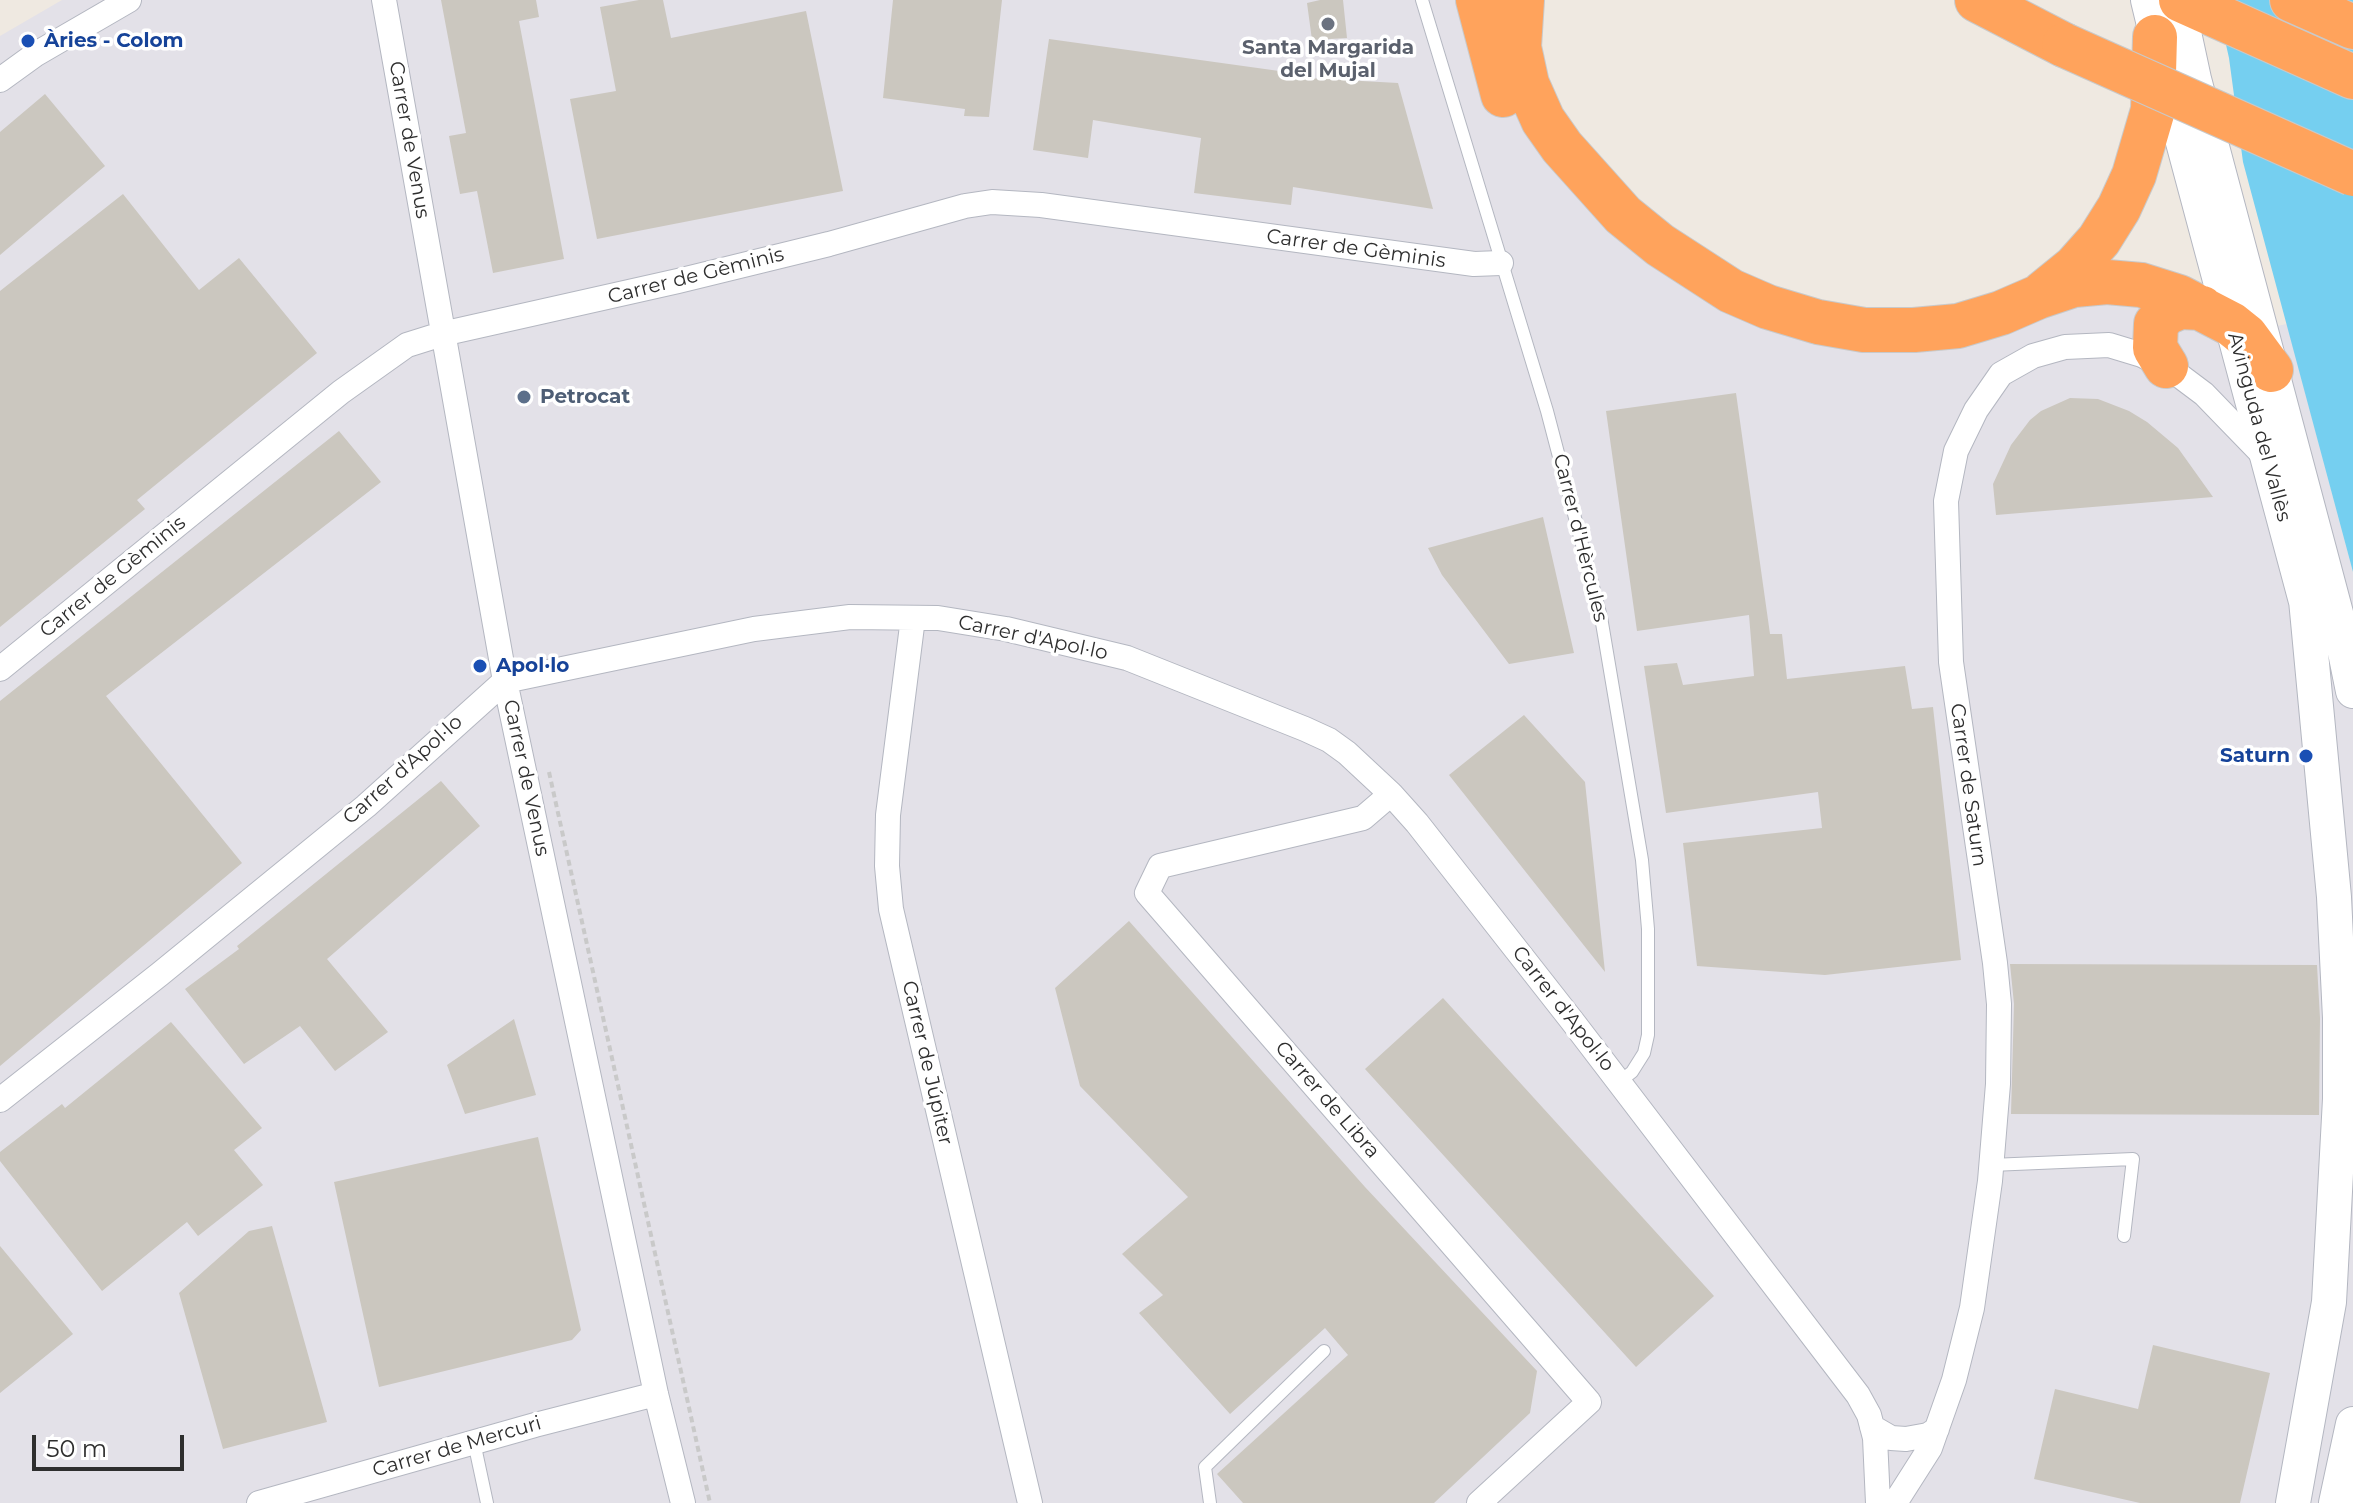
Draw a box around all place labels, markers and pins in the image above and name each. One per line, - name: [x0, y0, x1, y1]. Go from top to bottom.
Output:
- marker: Santa Margarida del Mujal: [1319, 15, 1337, 33]
- place label: Àries - Colom: [44, 29, 183, 53]
- marker: Àries - Colom: [19, 32, 37, 50]
- place label: Santa Margarida del Mujal: [1242, 36, 1414, 83]
- place label: Petrocat: [540, 385, 630, 409]
- marker: Petrocat: [515, 388, 533, 406]
- place label: Apol·lo: [496, 654, 569, 678]
- marker: Apol·lo: [471, 657, 489, 675]
- place label: Saturn: [2220, 744, 2290, 768]
- marker: Saturn: [2297, 747, 2315, 765]

